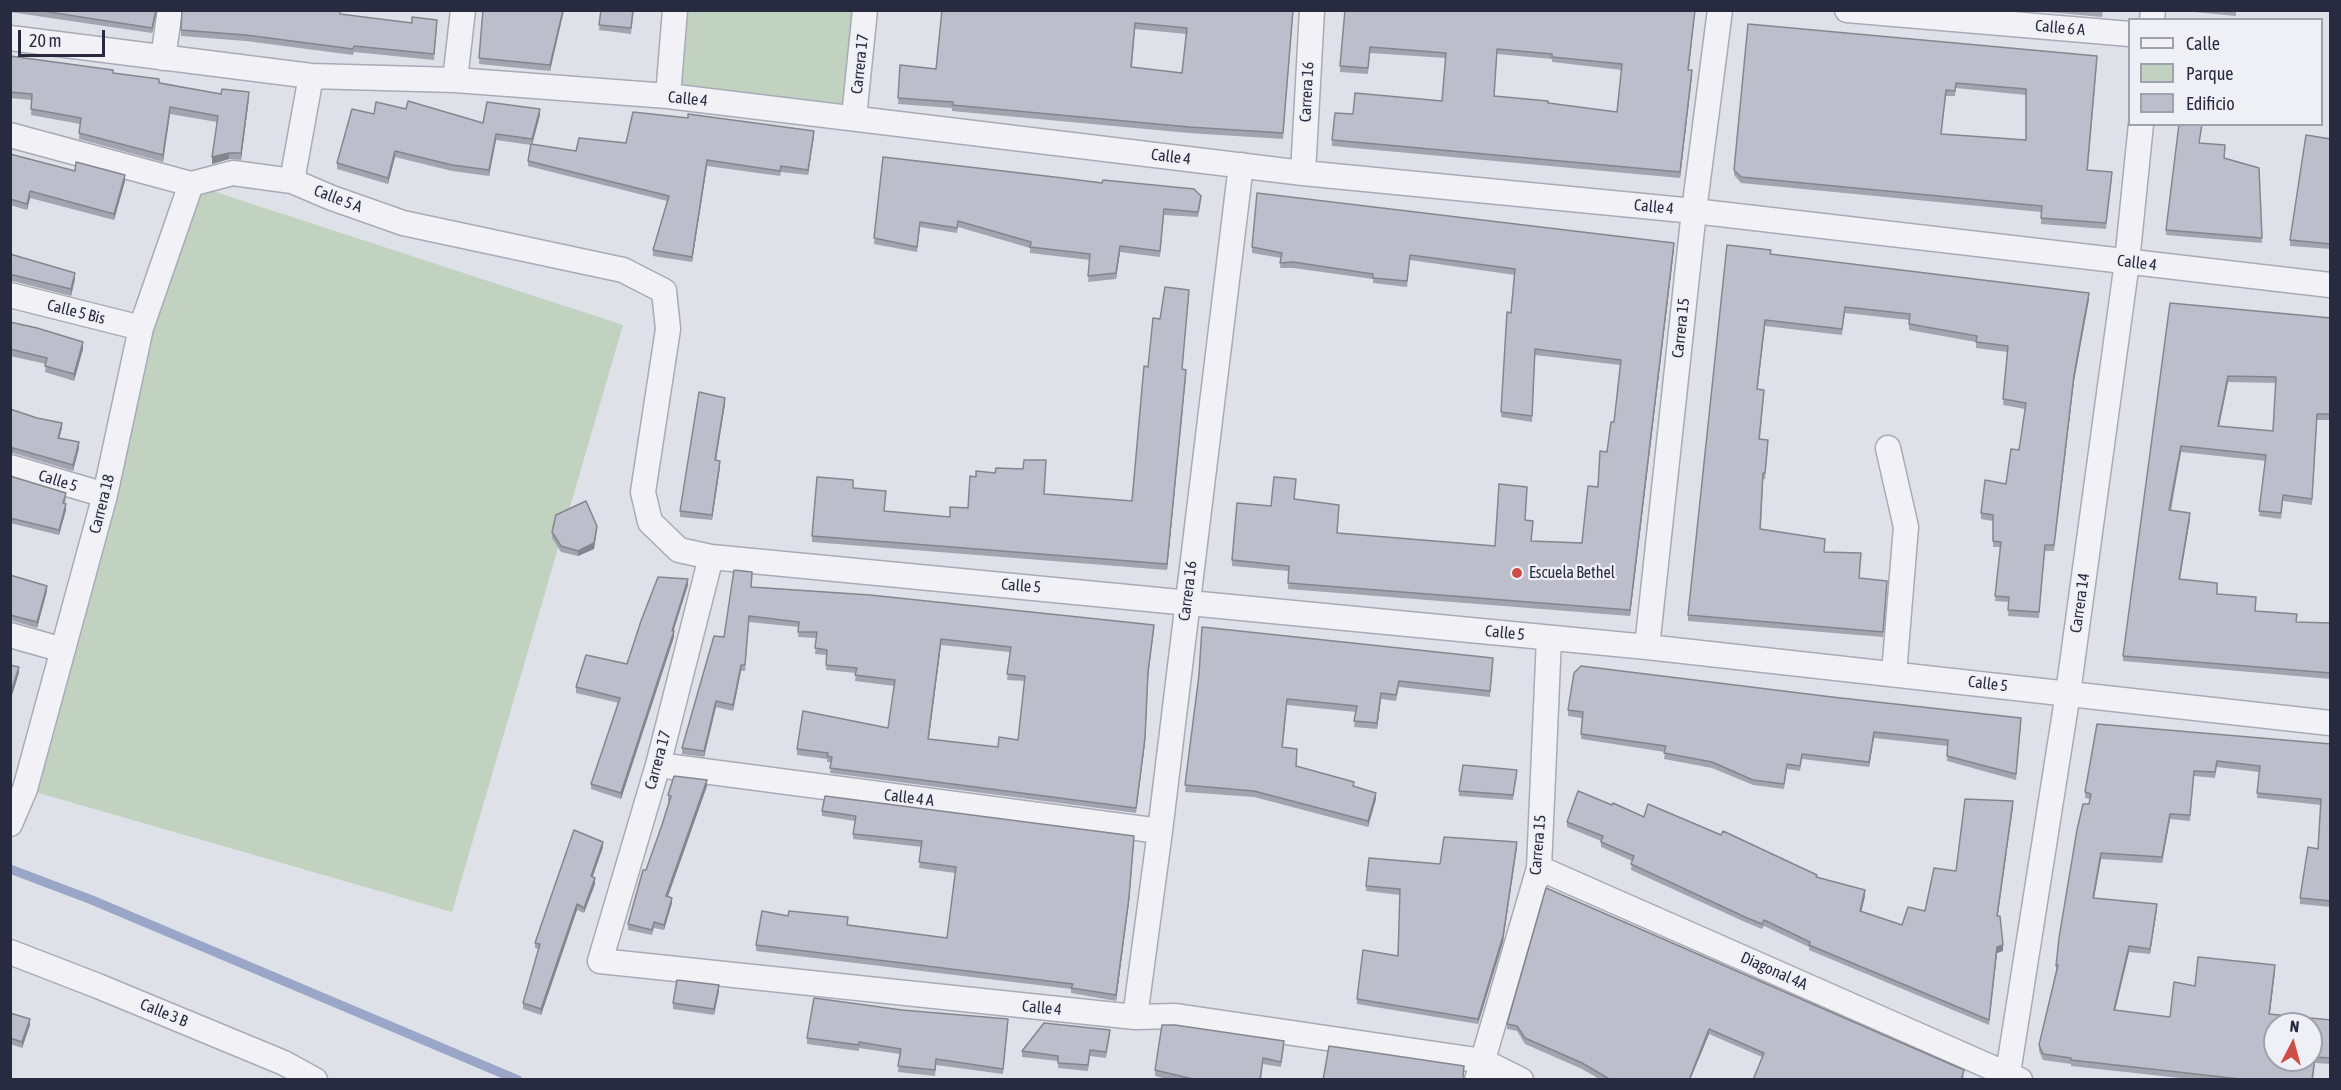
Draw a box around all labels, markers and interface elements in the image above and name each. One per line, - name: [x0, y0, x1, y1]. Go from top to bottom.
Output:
- street label: Calle 6 A: [2034, 16, 2086, 40]
- scale bar: [21, 18, 108, 56]
- legend: [2128, 18, 2323, 126]
- text: 20 m: [29, 30, 61, 51]
- street label: Carrera 17: [847, 33, 873, 95]
- text: Calle: [2186, 33, 2220, 54]
- street label: Carrera 16: [1296, 61, 1318, 123]
- text: Parque: [2186, 63, 2234, 84]
- street label: Calle 4: [667, 87, 709, 111]
- text: Edificio: [2186, 93, 2235, 114]
- street label: Calle 4: [1150, 145, 1192, 169]
- street label: Calle 5 A: [311, 181, 365, 217]
- street label: Calle 4: [1633, 195, 1675, 219]
- street label: Calle 4: [2116, 251, 2158, 275]
- street label: Calle 5 Bis: [45, 296, 107, 328]
- street label: Carrera 15: [1668, 297, 1694, 359]
- street label: Calle 5: [36, 466, 80, 496]
- street label: Carrera 18: [85, 472, 119, 536]
- street label: Carrera 16: [1175, 560, 1201, 622]
- place label: Escuela Bethel: [1529, 563, 1615, 583]
- marker: Escuela Bethel: [1510, 566, 1524, 580]
- street label: Carrera 14: [2066, 572, 2094, 634]
- street label: Calle 5: [1000, 575, 1042, 597]
- street label: Calle 5: [1484, 621, 1526, 645]
- street label: Calle 5: [1967, 672, 2009, 696]
- street label: Carrera 17: [641, 728, 675, 792]
- street label: Calle 4 A: [883, 785, 935, 811]
- street label: Carrera 15: [1526, 814, 1550, 876]
- street label: Diagonal 4A: [1738, 948, 1810, 994]
- street label: Calle 3 B: [137, 995, 191, 1031]
- street label: Calle 4: [1021, 996, 1063, 1020]
- north arrow: [2263, 1012, 2323, 1072]
- text: N: [2289, 1017, 2300, 1036]

